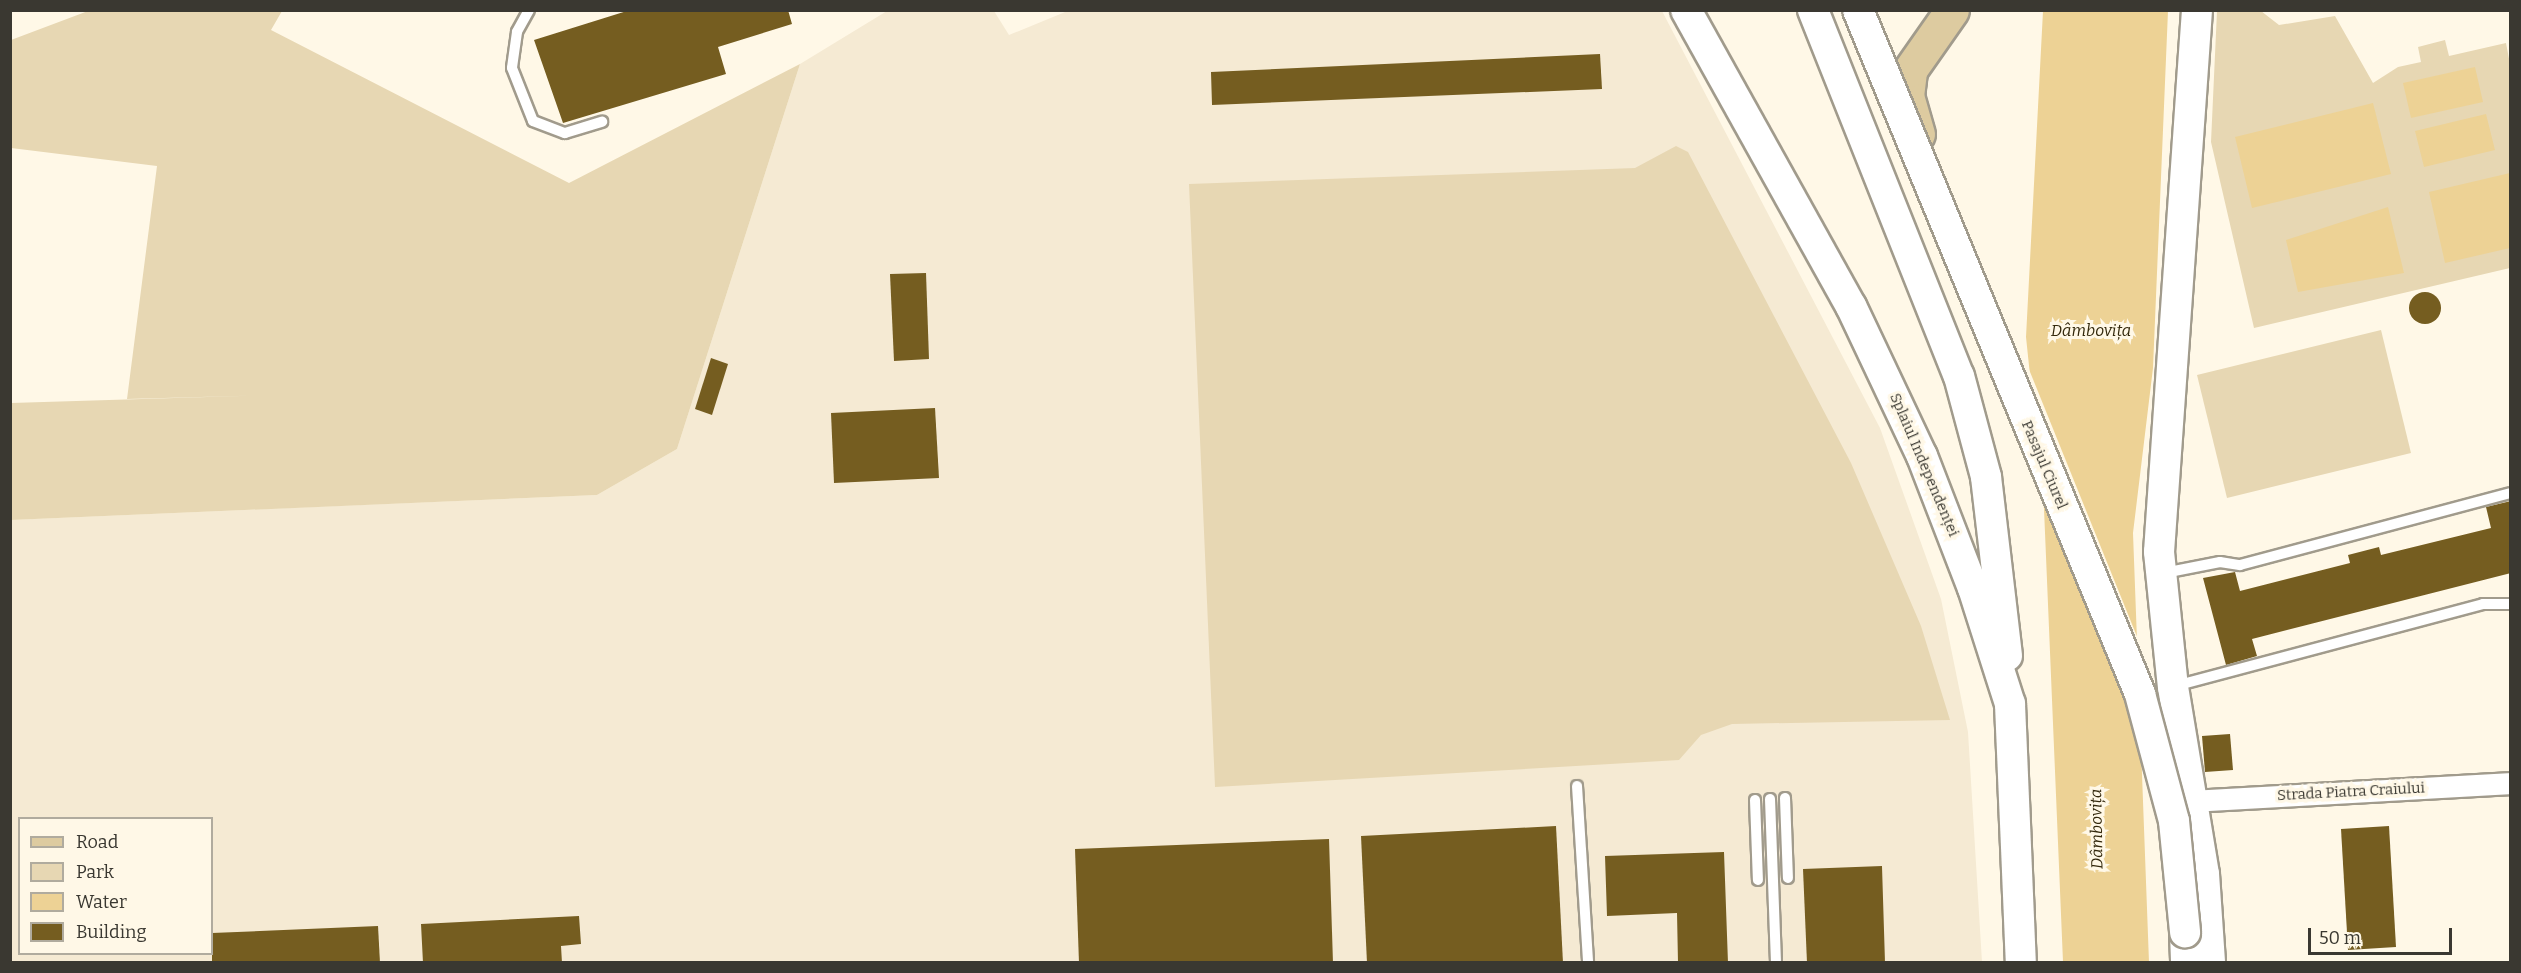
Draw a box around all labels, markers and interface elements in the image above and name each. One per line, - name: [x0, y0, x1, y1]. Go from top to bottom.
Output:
- water label: Dâmbovița: [2051, 321, 2131, 341]
- street label: Splaiul Independenței: [1886, 391, 1962, 539]
- street label: Pasajul Ciurel: [2017, 418, 2071, 512]
- street label: Strada Piatra Craiului: [2277, 779, 2425, 805]
- water label: Dâmbovița: [2087, 789, 2107, 869]
- legend: [18, 817, 213, 955]
- text: Road: [76, 831, 118, 853]
- text: Park: [76, 861, 114, 883]
- text: Water: [76, 891, 127, 913]
- scale bar: [2311, 916, 2455, 954]
- text: Building: [76, 921, 147, 943]
- text: 50 m: [2319, 927, 2361, 949]

